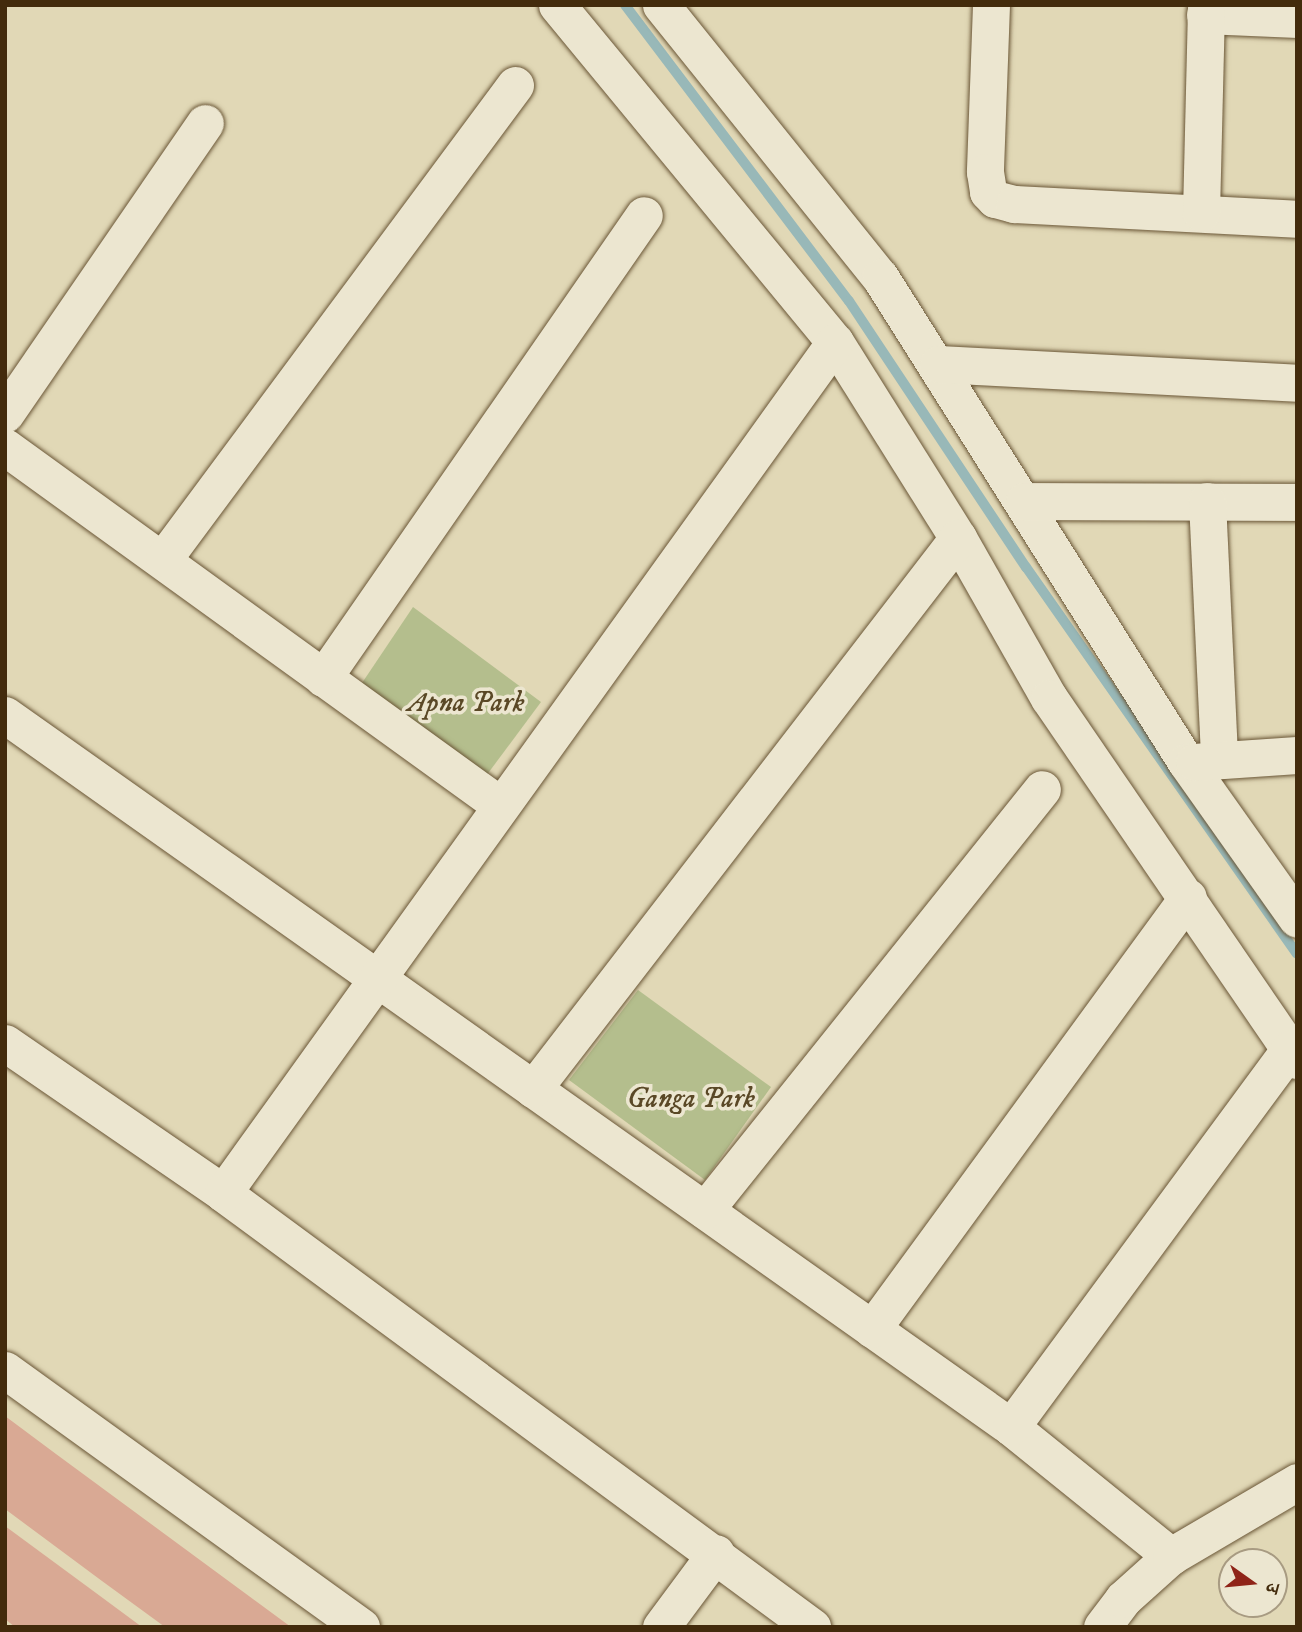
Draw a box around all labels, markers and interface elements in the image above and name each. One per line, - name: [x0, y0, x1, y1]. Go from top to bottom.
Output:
- park label: Apna Park: [408, 686, 524, 720]
- park label: Ganga Park: [627, 1082, 755, 1116]
- north arrow: [1218, 1548, 1288, 1618]
- text: उ: [1259, 1580, 1284, 1596]

